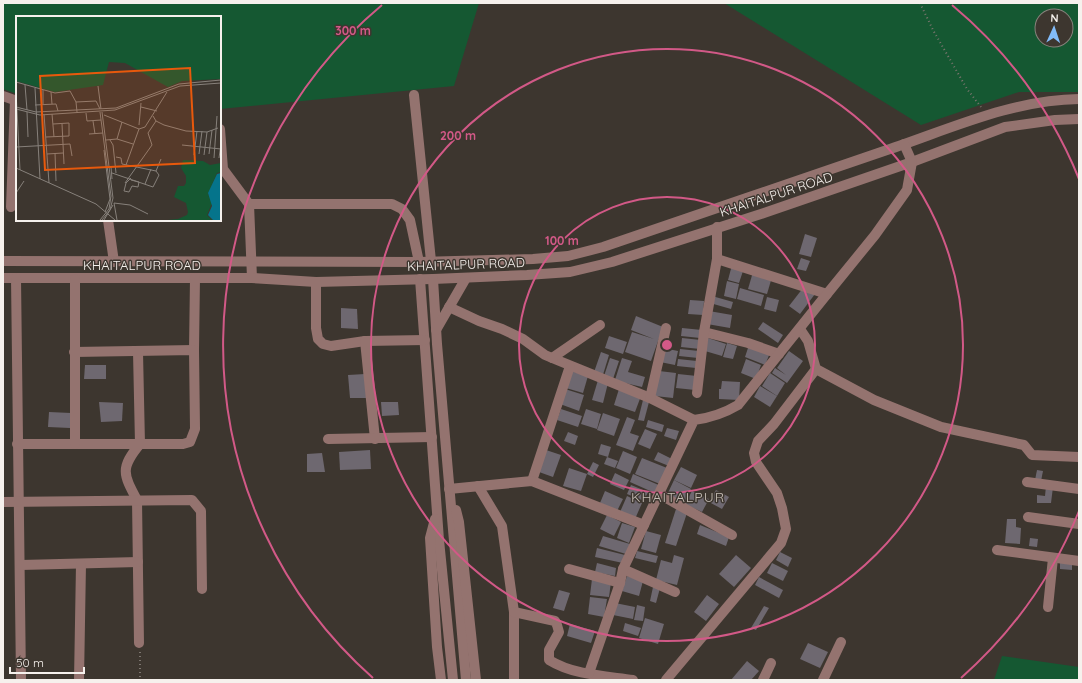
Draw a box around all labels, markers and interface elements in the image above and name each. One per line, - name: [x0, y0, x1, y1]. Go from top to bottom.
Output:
- north arrow: [1034, 8, 1074, 48]
- text: N: [1050, 11, 1059, 25]
- inset map: [16, 16, 221, 221]
- text: 300 m: [335, 23, 371, 38]
- text: 200 m: [440, 128, 476, 143]
- street label: KHAITALPUR ROAD: [717, 168, 835, 220]
- text: 100 m: [545, 233, 579, 248]
- street label: KHAITALPUR ROAD: [407, 254, 525, 274]
- street label: KHAITALPUR ROAD: [83, 257, 201, 273]
- centre of rings: [660, 338, 674, 352]
- district label: KHAITALPUR: [631, 488, 725, 506]
- scale bar: [10, 649, 84, 675]
- text: 50 m: [16, 655, 44, 670]

